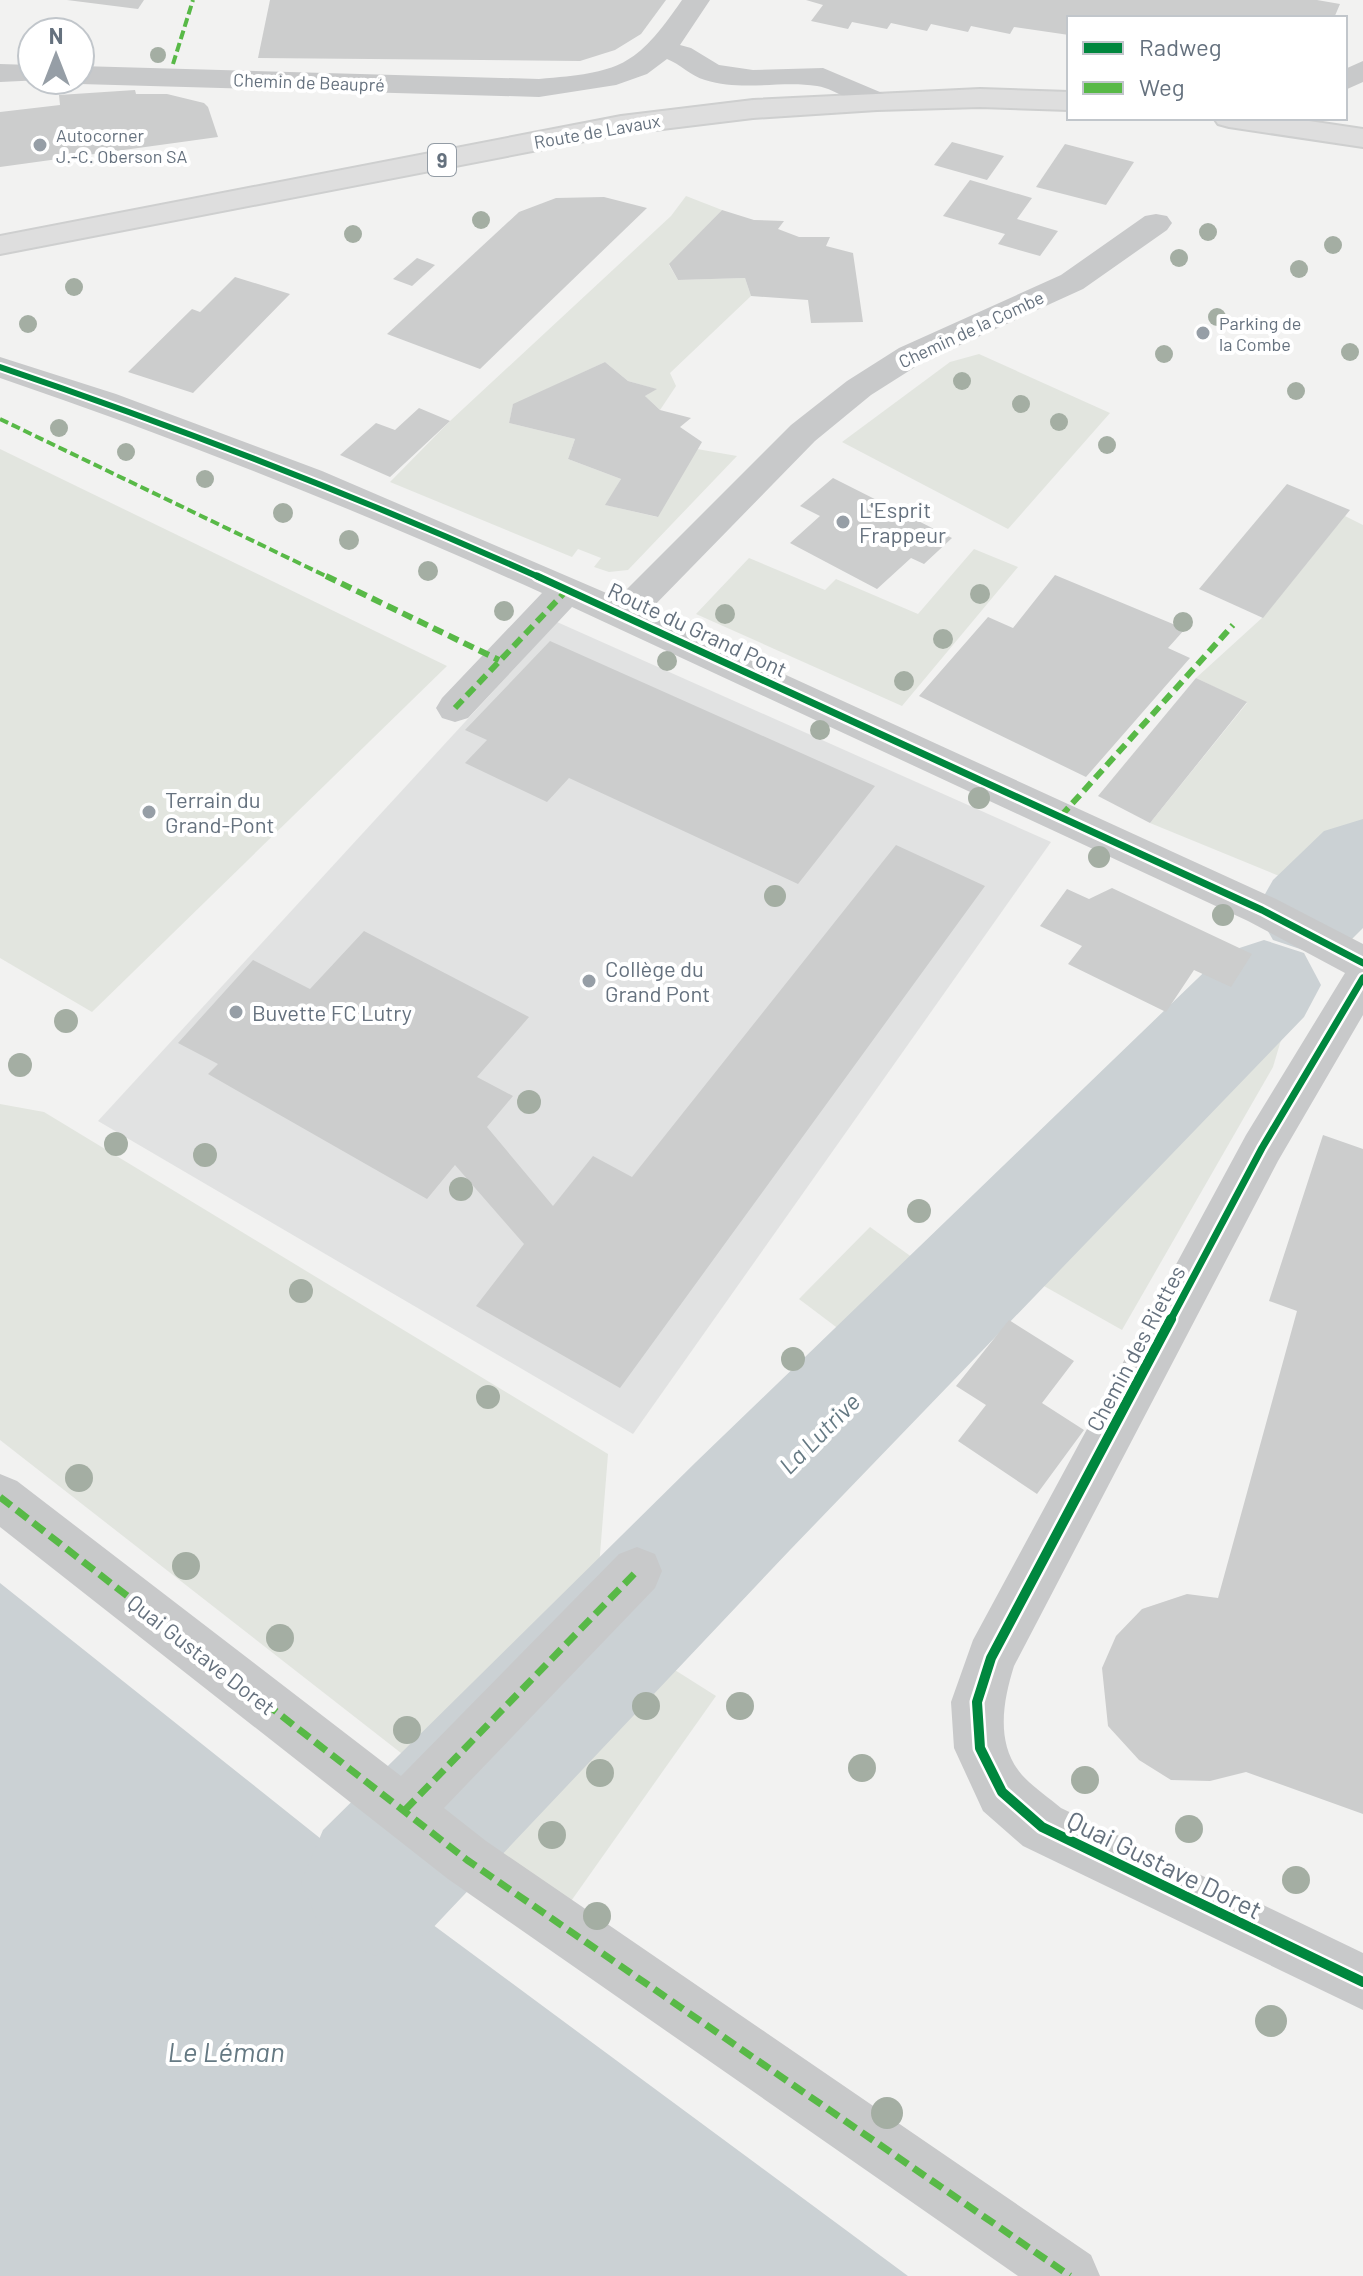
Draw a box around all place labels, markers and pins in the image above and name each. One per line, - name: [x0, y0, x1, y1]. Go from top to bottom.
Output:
- place label: Autocorner J.-C. Oberson SA: [56, 124, 188, 167]
- marker: Autocorner J.-C. Oberson SA: [31, 136, 49, 154]
- place label: Parking de la Combe: [1219, 312, 1301, 355]
- marker: Parking de la Combe: [1194, 324, 1212, 342]
- place label: L'Esprit Frappeur: [859, 496, 946, 547]
- marker: L'Esprit Frappeur: [834, 513, 852, 531]
- place label: Terrain du Grand-Pont: [165, 786, 275, 837]
- marker: Terrain du Grand-Pont: [140, 803, 158, 821]
- place label: Collège du Grand Pont: [605, 955, 710, 1006]
- marker: Collège du Grand Pont: [580, 972, 598, 990]
- place label: Buvette FC Lutry: [252, 999, 412, 1025]
- marker: Buvette FC Lutry: [227, 1003, 245, 1021]

